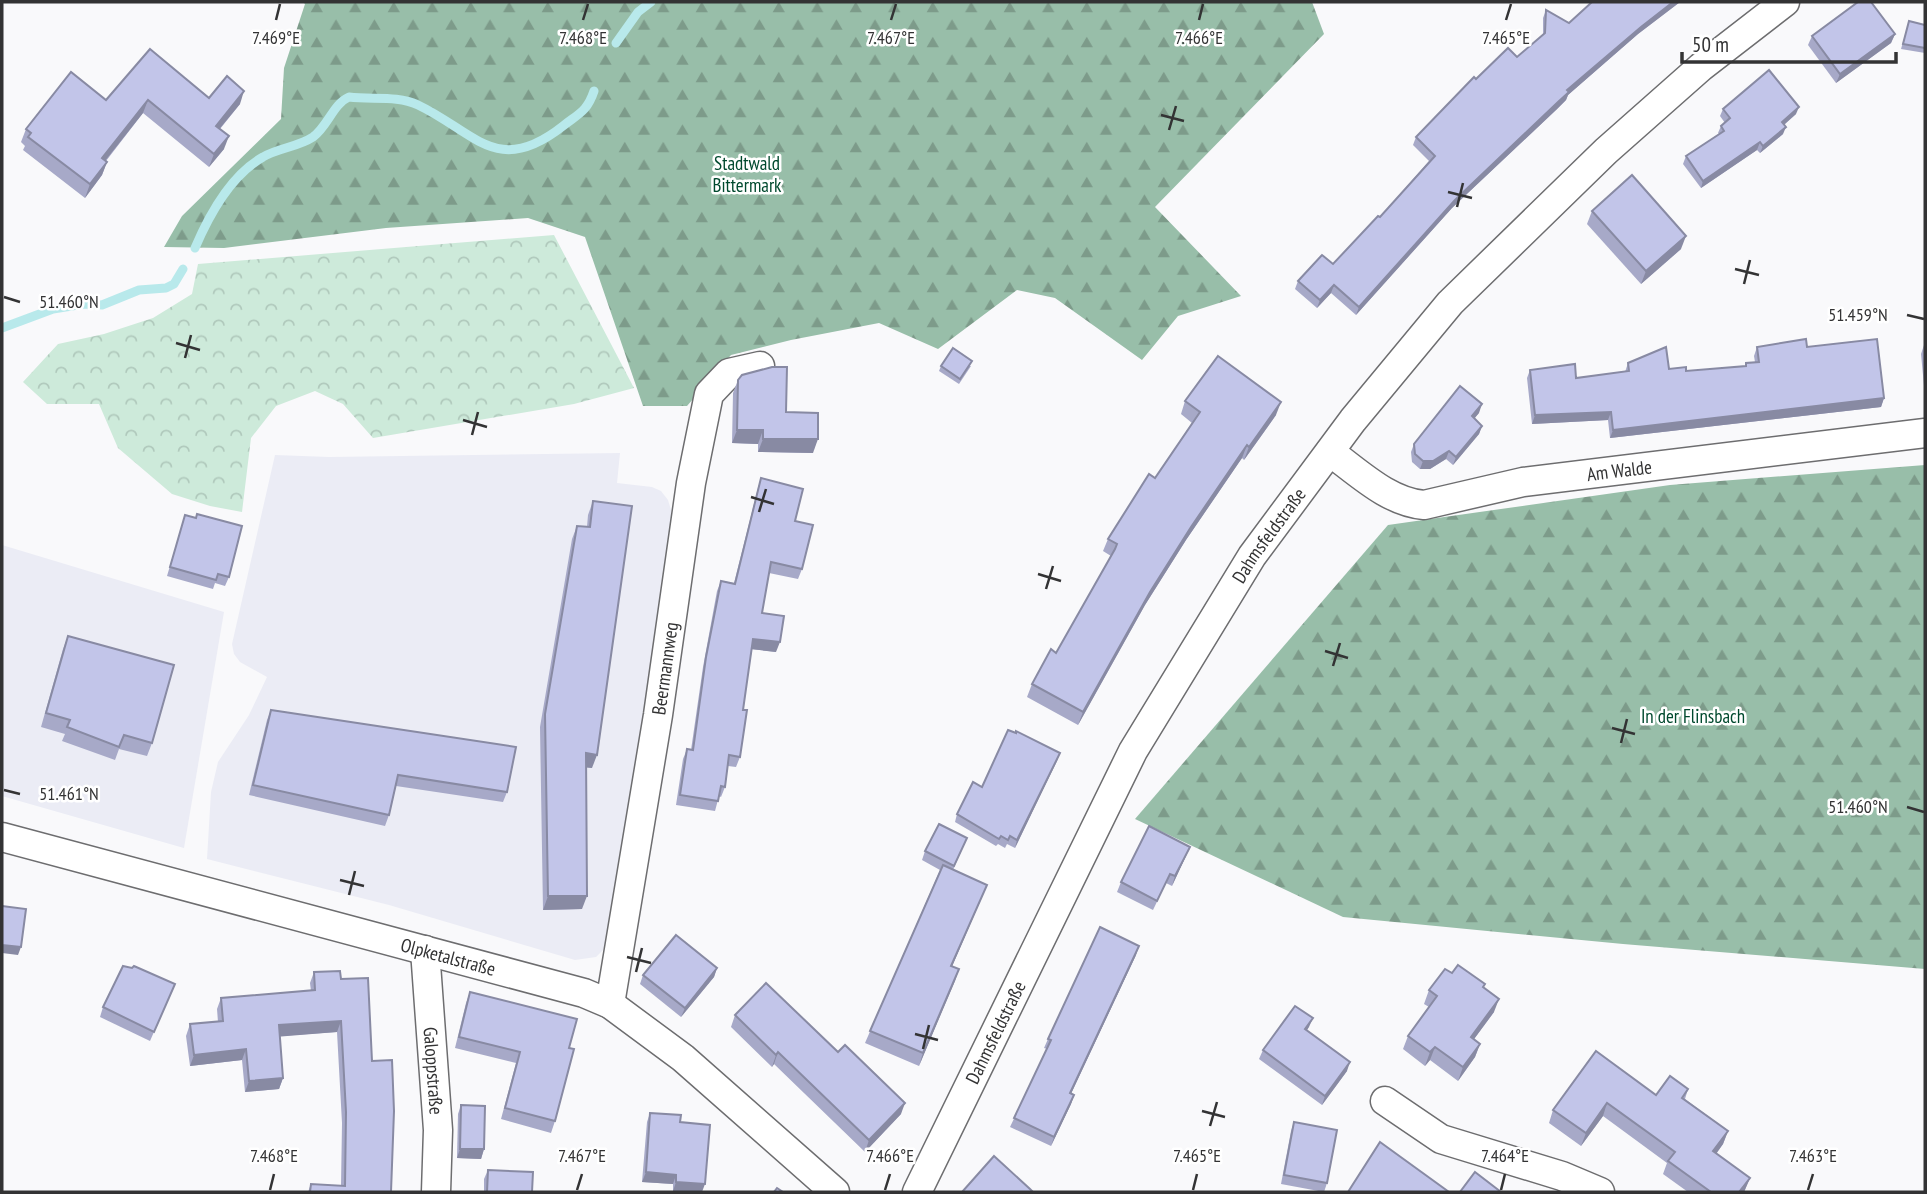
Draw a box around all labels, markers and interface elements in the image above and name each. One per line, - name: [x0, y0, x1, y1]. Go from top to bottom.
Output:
- scale bar: [1682, 21, 1896, 65]
- text: 7.469°E: [252, 26, 300, 49]
- text: 7.468°E: [559, 26, 607, 49]
- text: 7.467°E: [867, 26, 915, 49]
- text: 7.466°E: [1175, 26, 1223, 49]
- text: 7.465°E: [1482, 26, 1530, 49]
- text: 50 m: [1692, 31, 1729, 58]
- park label: Stadtwald Bittermark: [713, 151, 782, 197]
- text: 51.460°N: [39, 290, 99, 313]
- text: 51.459°N: [1828, 303, 1888, 326]
- street label: Am Walde: [1585, 454, 1653, 486]
- street label: Dahmsfeldstraße: [1226, 483, 1311, 587]
- street label: Beermannweg: [646, 621, 683, 716]
- park label: In der Flinsbach: [1641, 704, 1745, 728]
- text: 51.461°N: [39, 782, 99, 805]
- text: 51.460°N: [1828, 795, 1888, 818]
- street label: Olpketalstraße: [398, 932, 498, 981]
- street label: Dahmsfeldstraße: [960, 977, 1031, 1088]
- street label: Galoppstraße: [419, 1026, 449, 1115]
- text: 7.468°E: [250, 1144, 298, 1167]
- text: 7.467°E: [558, 1144, 606, 1167]
- text: 7.466°E: [866, 1144, 914, 1167]
- text: 7.465°E: [1173, 1144, 1221, 1167]
- text: 7.464°E: [1481, 1144, 1529, 1167]
- text: 7.463°E: [1789, 1144, 1837, 1167]

